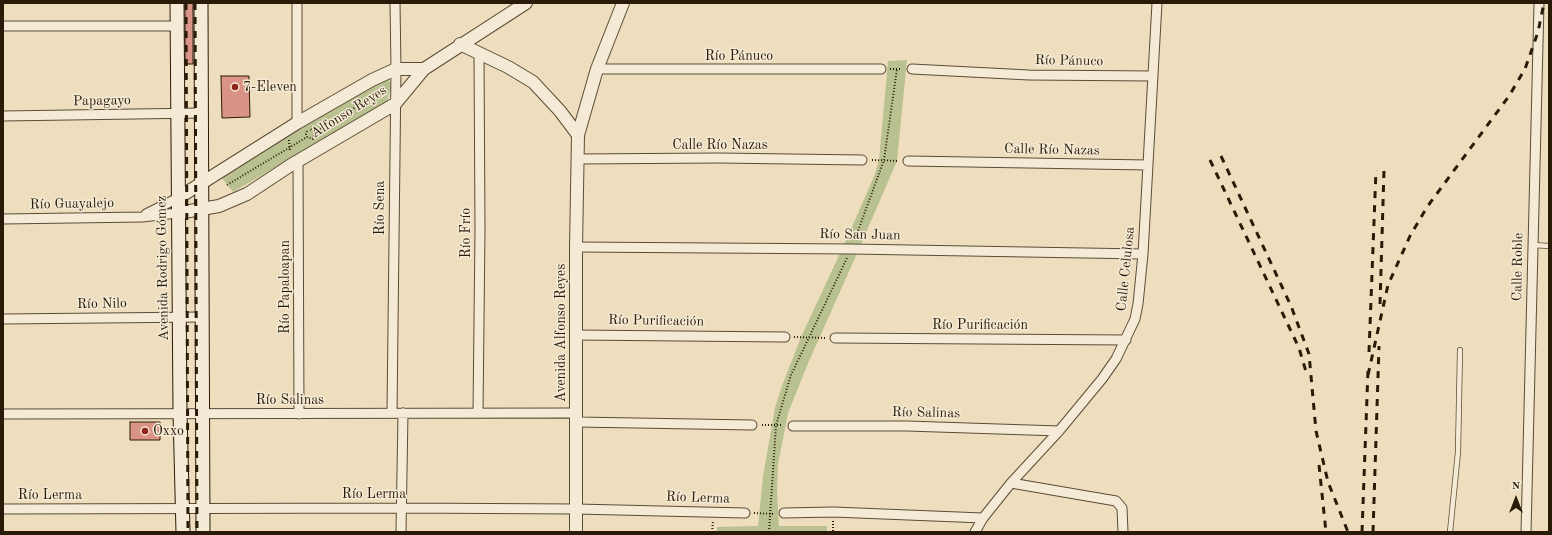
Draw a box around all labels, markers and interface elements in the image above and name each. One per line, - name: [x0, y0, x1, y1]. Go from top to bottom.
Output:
- street label: Río Pánuco: [705, 48, 773, 64]
- street label: Río Pánuco: [1035, 52, 1103, 70]
- place label: 7-Eleven: [243, 79, 297, 95]
- marker: 7-Eleven: [230, 82, 240, 92]
- street label: Alfonso Reyes: [308, 82, 390, 142]
- street label: Papagayo: [73, 92, 131, 110]
- street label: Calle Río Nazas: [672, 137, 768, 153]
- street label: Calle Río Nazas: [1004, 141, 1100, 159]
- street label: Río Sena: [372, 181, 388, 235]
- street label: Río Guayalejo: [30, 195, 114, 213]
- street label: Avenida Rodrigo Gómez: [153, 195, 173, 341]
- street label: Río Frío: [458, 208, 474, 258]
- street label: Río San Juan: [819, 226, 901, 244]
- street label: Calle Celulosa: [1113, 226, 1139, 312]
- street label: Calle Roble: [1509, 233, 1527, 301]
- street label: Río Papaloapan: [277, 240, 293, 334]
- street label: Avenida Alfonso Reyes: [553, 264, 569, 402]
- street label: Río Nilo: [77, 295, 127, 313]
- street label: Río Purificación: [608, 312, 704, 330]
- street label: Río Purificación: [932, 317, 1028, 333]
- street label: Río Salinas: [256, 392, 324, 408]
- street label: Río Salinas: [892, 404, 960, 422]
- place label: Oxxo: [153, 423, 184, 439]
- marker: Oxxo: [140, 426, 150, 436]
- north arrow: [1496, 479, 1536, 519]
- text: N: [1512, 481, 1520, 492]
- street label: Río Lerma: [342, 486, 406, 502]
- street label: Río Lerma: [18, 487, 82, 503]
- street label: Río Lerma: [666, 488, 730, 508]

